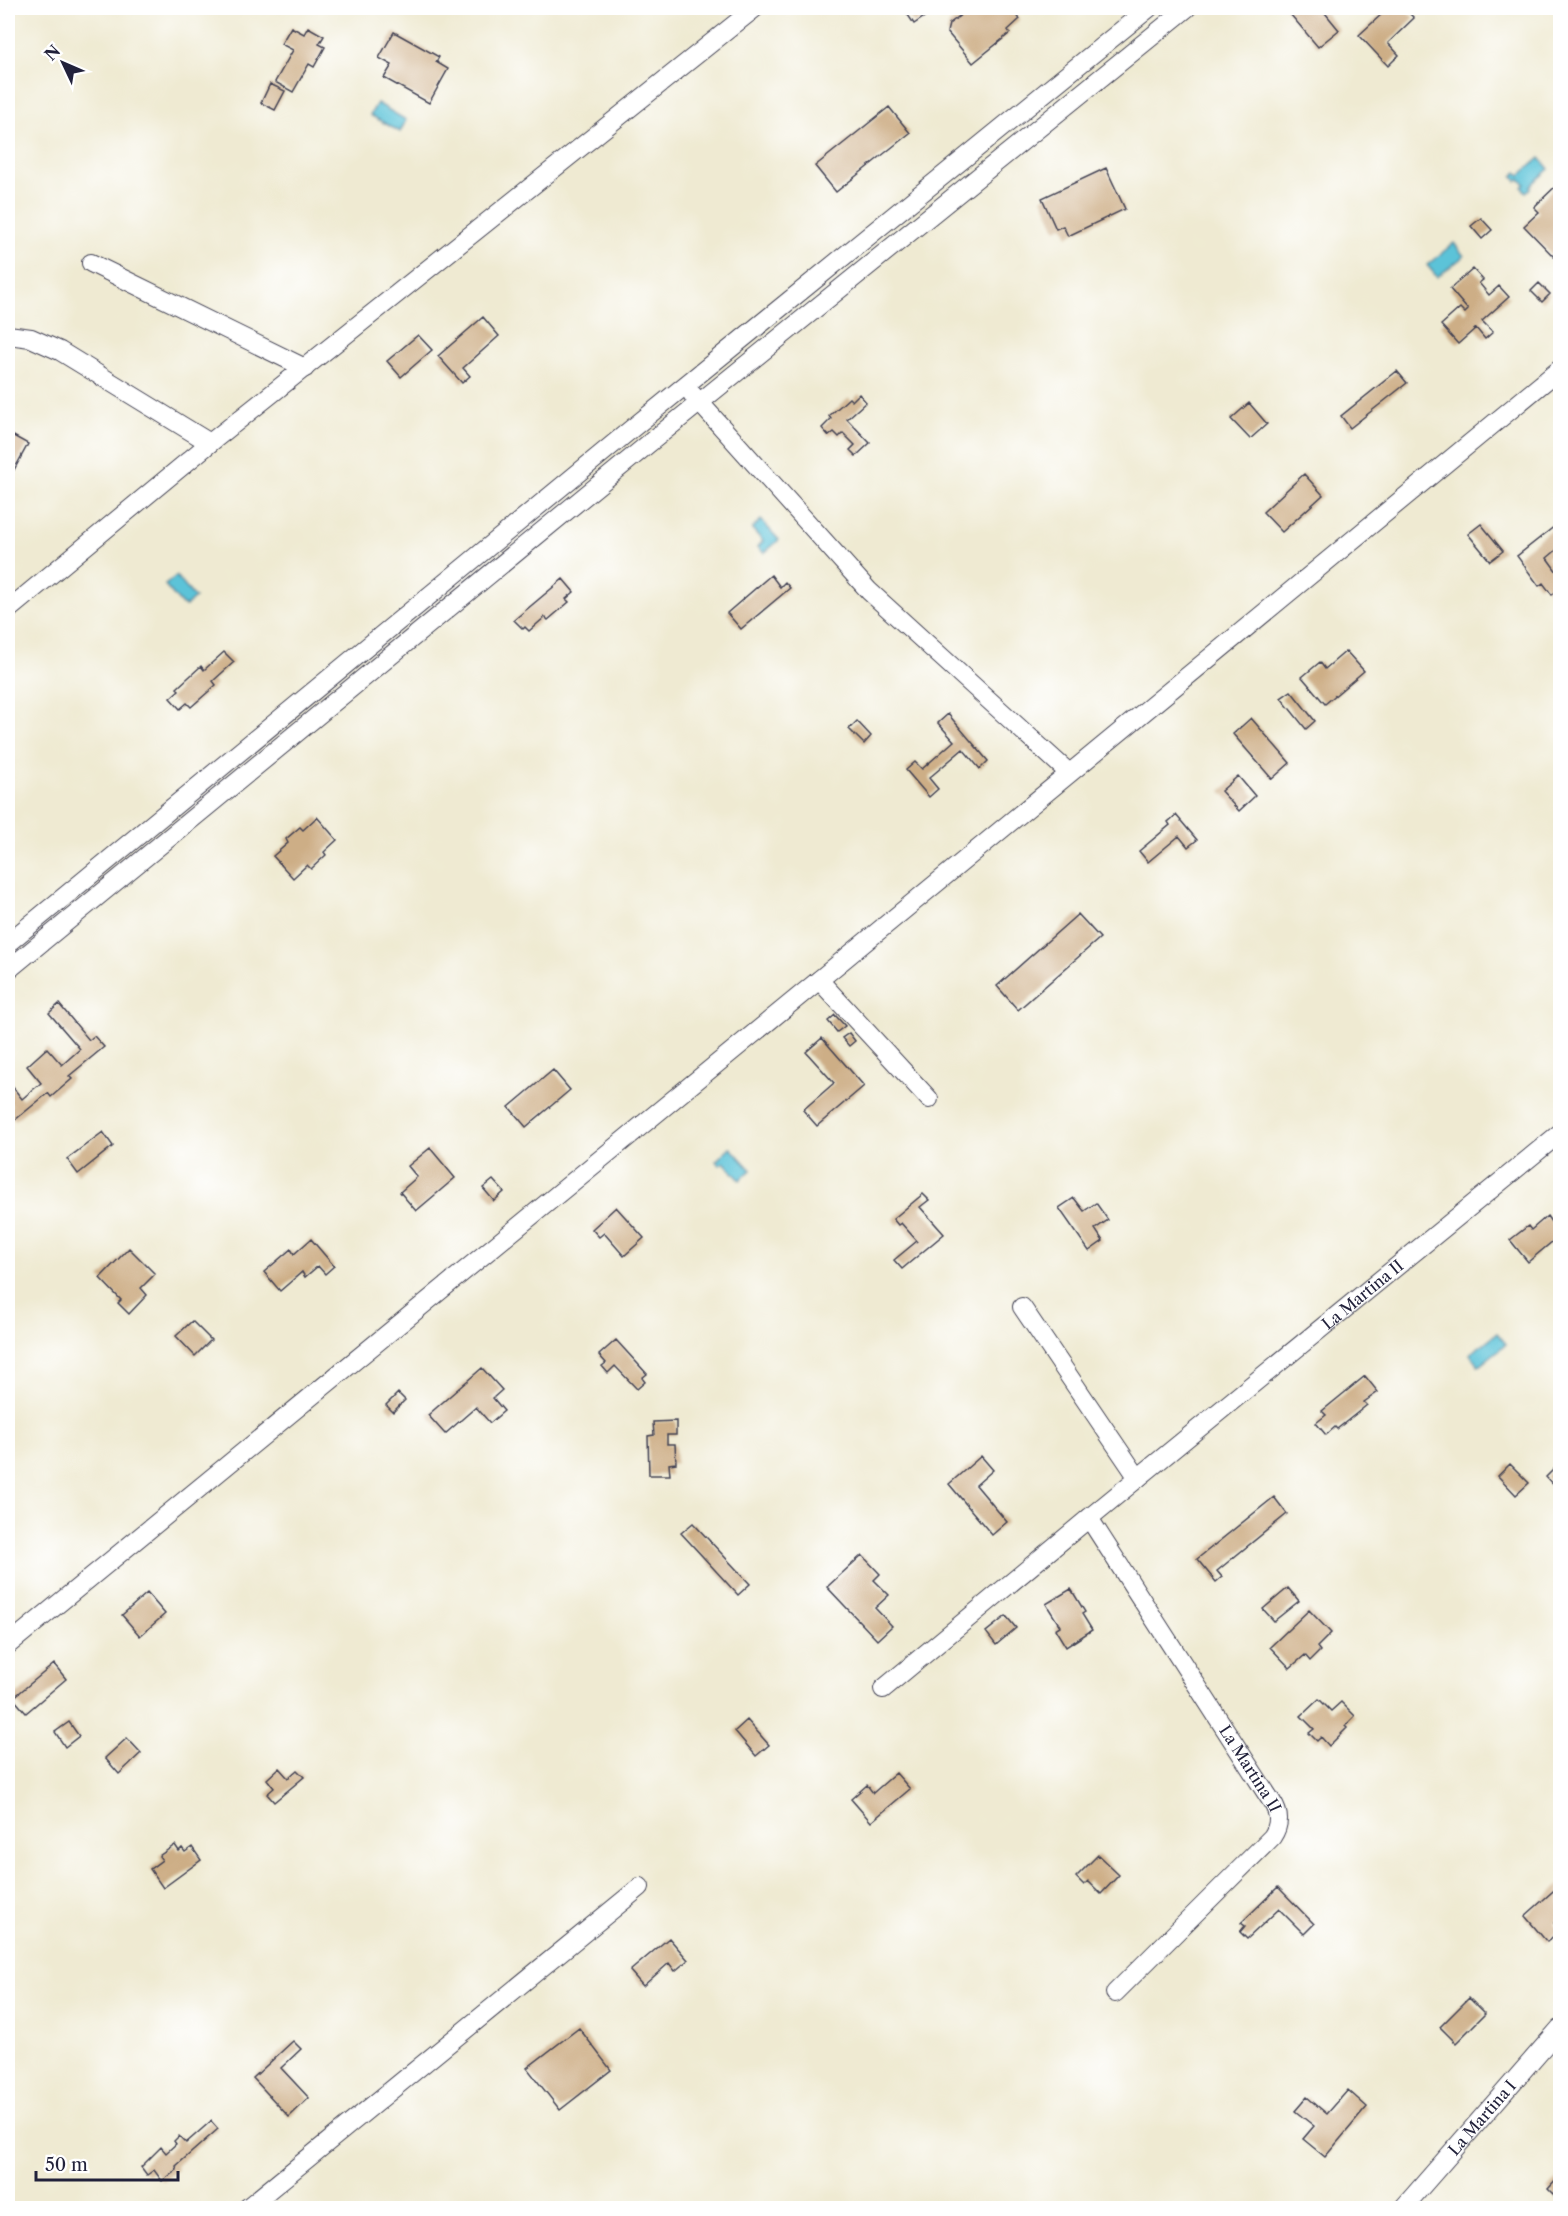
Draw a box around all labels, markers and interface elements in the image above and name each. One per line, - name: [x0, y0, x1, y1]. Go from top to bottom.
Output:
- north arrow: [33, 33, 93, 93]
- text: N: [40, 41, 64, 65]
- street label: La Martina II: [1318, 1255, 1407, 1334]
- street label: La Martina II: [1215, 1721, 1286, 1815]
- street label: La Martina I: [1444, 2076, 1520, 2159]
- scale bar: [36, 2144, 178, 2182]
- text: 50 m: [45, 2154, 88, 2176]

